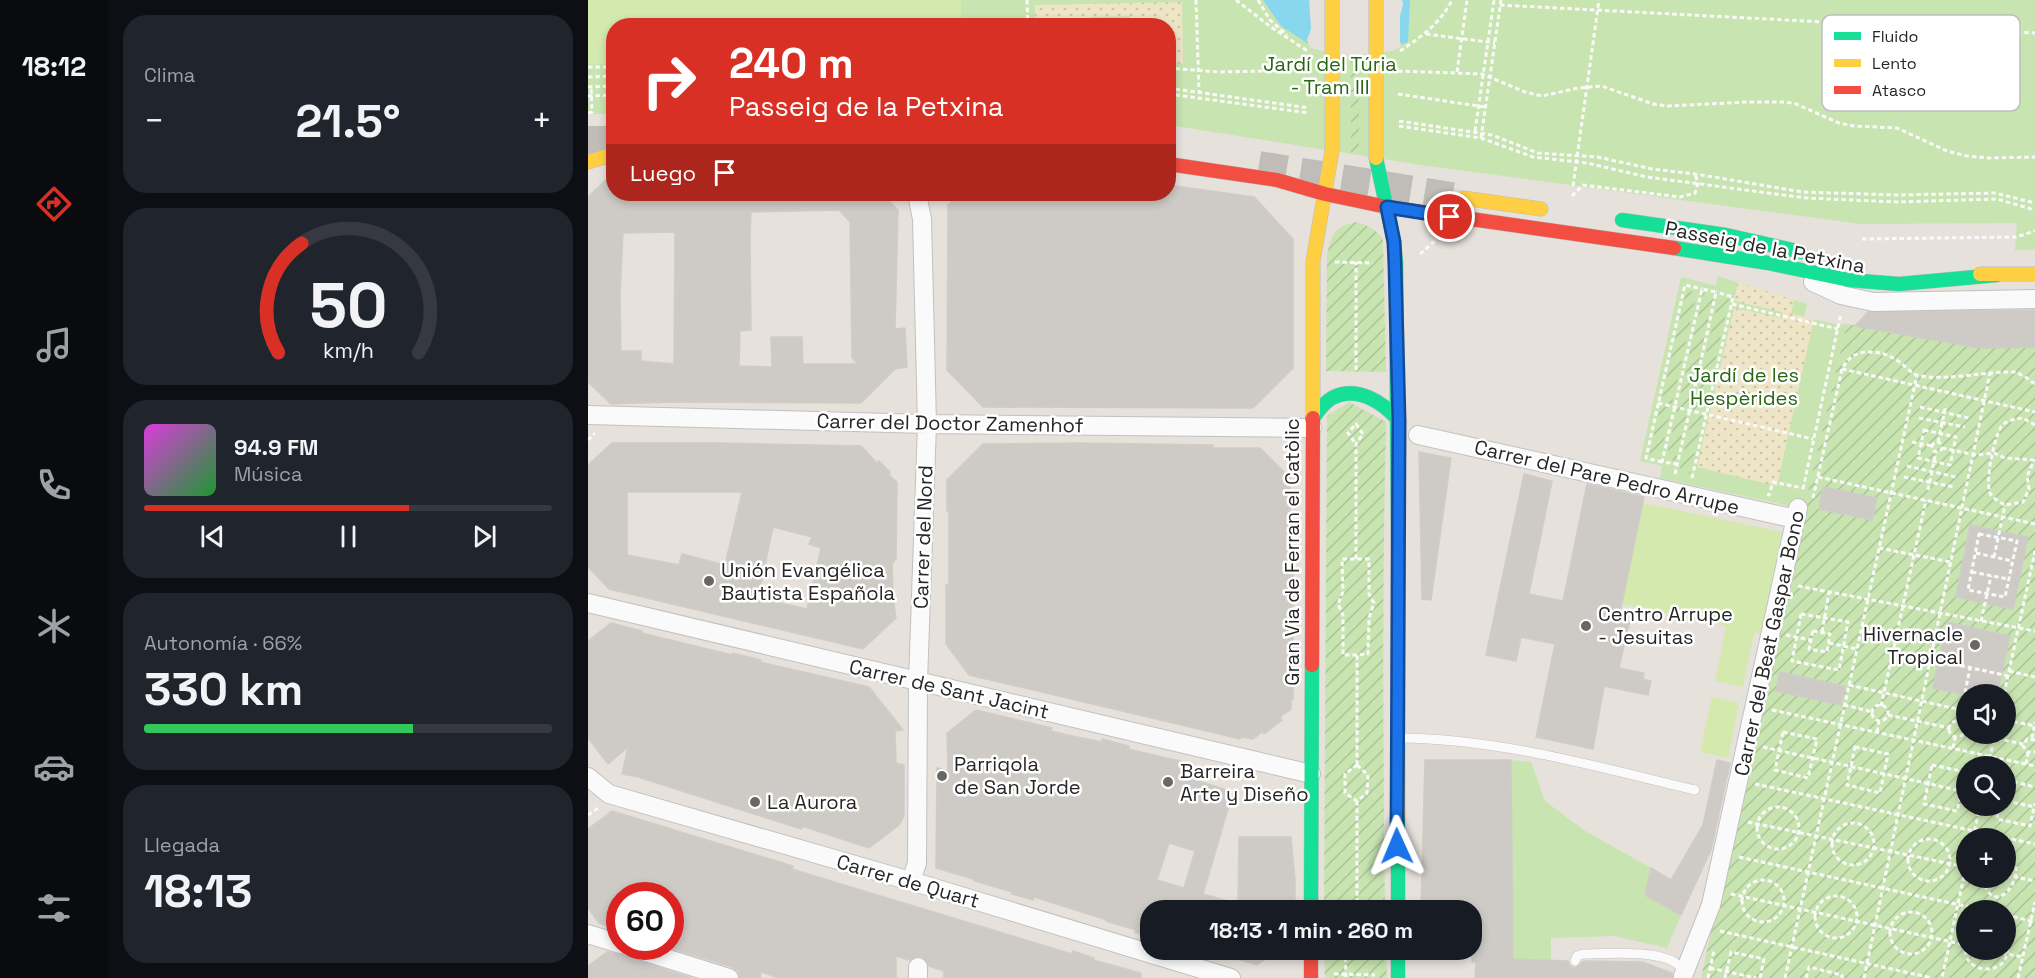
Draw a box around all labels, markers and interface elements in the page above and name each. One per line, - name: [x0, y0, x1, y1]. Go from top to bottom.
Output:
- legend: [1822, 15, 2020, 111]
- text: Fluido: [1872, 26, 1918, 47]
- text: 240 m: [729, 37, 854, 90]
- icon: right: [630, 42, 708, 120]
- text: 18:12: [22, 49, 86, 84]
- park label: Jardí del Túria - Tram III: [1263, 51, 1397, 100]
- text: Lento: [1872, 53, 1917, 74]
- text: Clima: [144, 62, 195, 88]
- text: Atasco: [1872, 80, 1926, 101]
- text: Passeig de la Petxina: [729, 89, 1003, 124]
- text: 21.5°: [295, 93, 401, 150]
- text: −: [144, 100, 164, 142]
- text: +: [532, 100, 552, 142]
- icon: arrive: [708, 156, 741, 189]
- text: Luego: [630, 159, 696, 187]
- icon: directions: [33, 183, 75, 225]
- pin: [1424, 191, 1475, 242]
- icon: arrive: [1433, 200, 1466, 233]
- street label: Passeig de la Petxina: [1663, 215, 1867, 279]
- text: 50: [309, 267, 387, 346]
- icon: music: [33, 324, 75, 366]
- text: km/h: [322, 338, 374, 365]
- park label: Jardí de les Hespèrides: [1689, 362, 1799, 411]
- street label: Carrer del Doctor Zamenhof: [816, 408, 1084, 438]
- street label: Gran Via de Ferran el Catòlic: [1279, 418, 1305, 686]
- text: 94.9 FM: [234, 433, 318, 461]
- street label: Carrer del Pare Pedro Arrupe: [1472, 434, 1742, 520]
- text: Música: [234, 461, 302, 487]
- icon: phone: [33, 464, 75, 506]
- street label: Carrer del Nord: [907, 465, 939, 609]
- street label: Carrer del Beat Gaspar Bono: [1728, 508, 1810, 778]
- icon: previous: [196, 520, 229, 553]
- icon: pause: [332, 520, 365, 553]
- icon: next: [468, 520, 501, 553]
- place label: Unión Evangélica Bautista Española: [721, 557, 895, 606]
- marker: Unión Evangélica Bautista Española: [702, 574, 716, 588]
- place label: Centro Arrupe - Jesuitas: [1598, 601, 1733, 650]
- icon: climate: [33, 605, 75, 647]
- marker: Centro Arrupe - Jesuitas: [1579, 619, 1593, 633]
- place label: Hivernacle Tropical: [1863, 621, 1963, 670]
- text: Autonomía · 66%: [144, 630, 302, 656]
- marker: Hivernacle Tropical: [1968, 638, 1982, 652]
- street label: Carrer de Sant Jacint: [847, 653, 1051, 725]
- text: 330 km: [144, 661, 303, 718]
- map controls: [1956, 684, 2016, 960]
- button: sound: [1956, 684, 2016, 744]
- icon: car: [33, 746, 75, 788]
- place label: Parriqola de San Jorde: [954, 751, 1081, 800]
- button: search: [1956, 756, 2016, 816]
- place label: Barreira Arte y Diseño: [1180, 758, 1309, 807]
- marker: Parriqola de San Jorde: [935, 769, 949, 783]
- marker: Barreira Arte y Diseño: [1161, 775, 1175, 789]
- place label: La Aurora: [767, 789, 857, 815]
- marker: La Aurora: [748, 795, 762, 809]
- position arrow: [1365, 814, 1429, 878]
- button: +: [1956, 828, 2016, 888]
- text: Llegada: [144, 832, 220, 858]
- street label: Carrer de Quart: [834, 848, 982, 914]
- text: 18:13: [144, 863, 252, 920]
- speed limit sign: 60: [606, 882, 684, 960]
- icon: filters: [33, 887, 75, 929]
- button: −: [1956, 900, 2016, 960]
- text: 18:13 · 1 min · 260 m: [1209, 916, 1413, 944]

